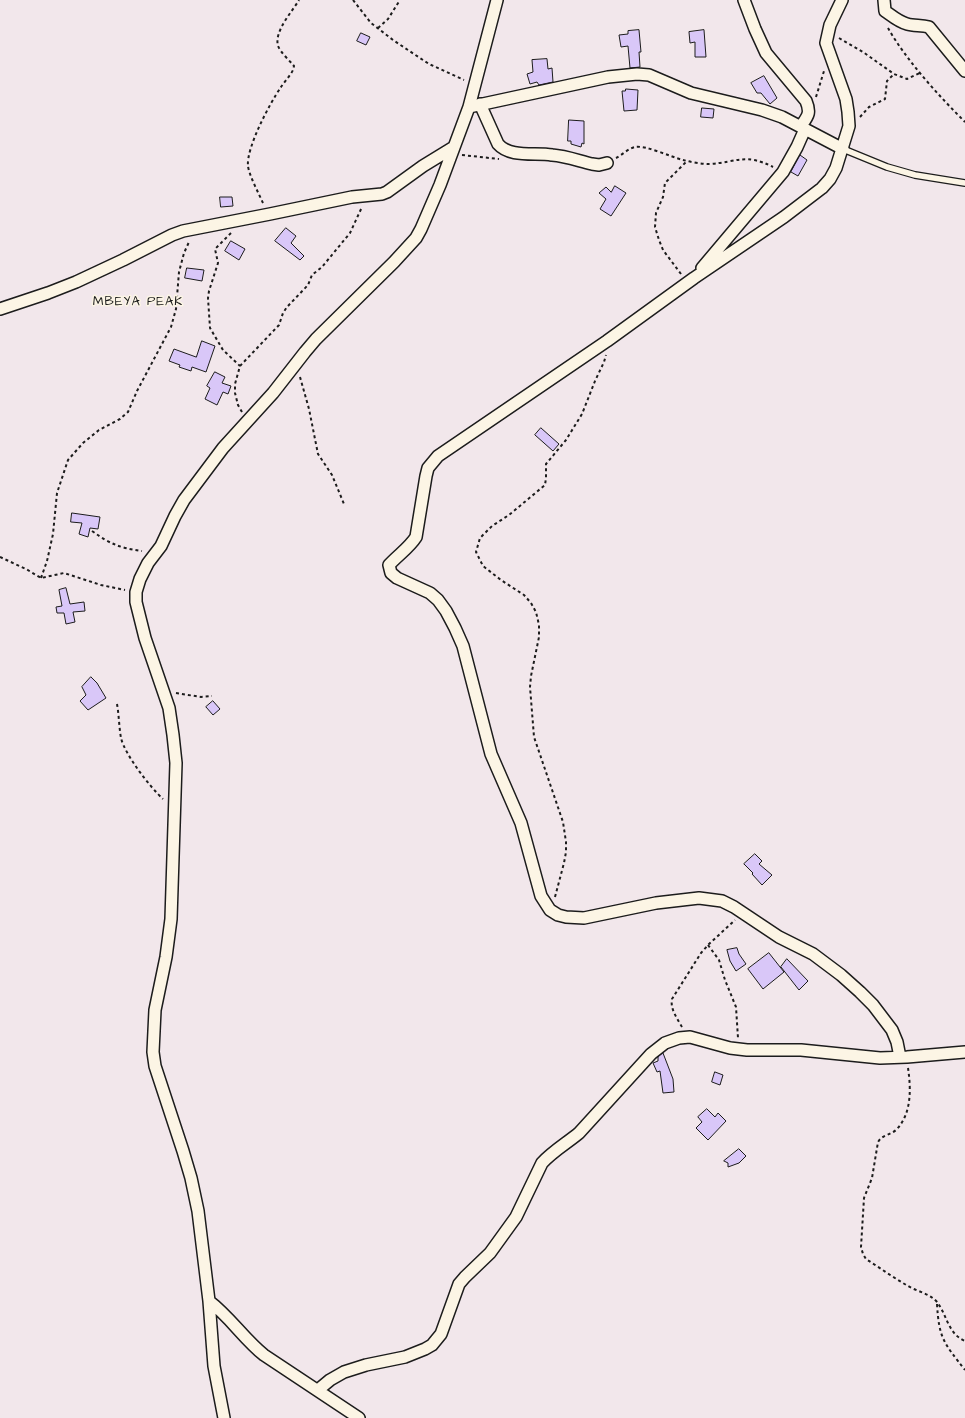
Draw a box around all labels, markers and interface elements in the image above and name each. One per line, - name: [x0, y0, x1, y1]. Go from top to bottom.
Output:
- district label: MBEYA PEAK: [93, 294, 183, 310]

